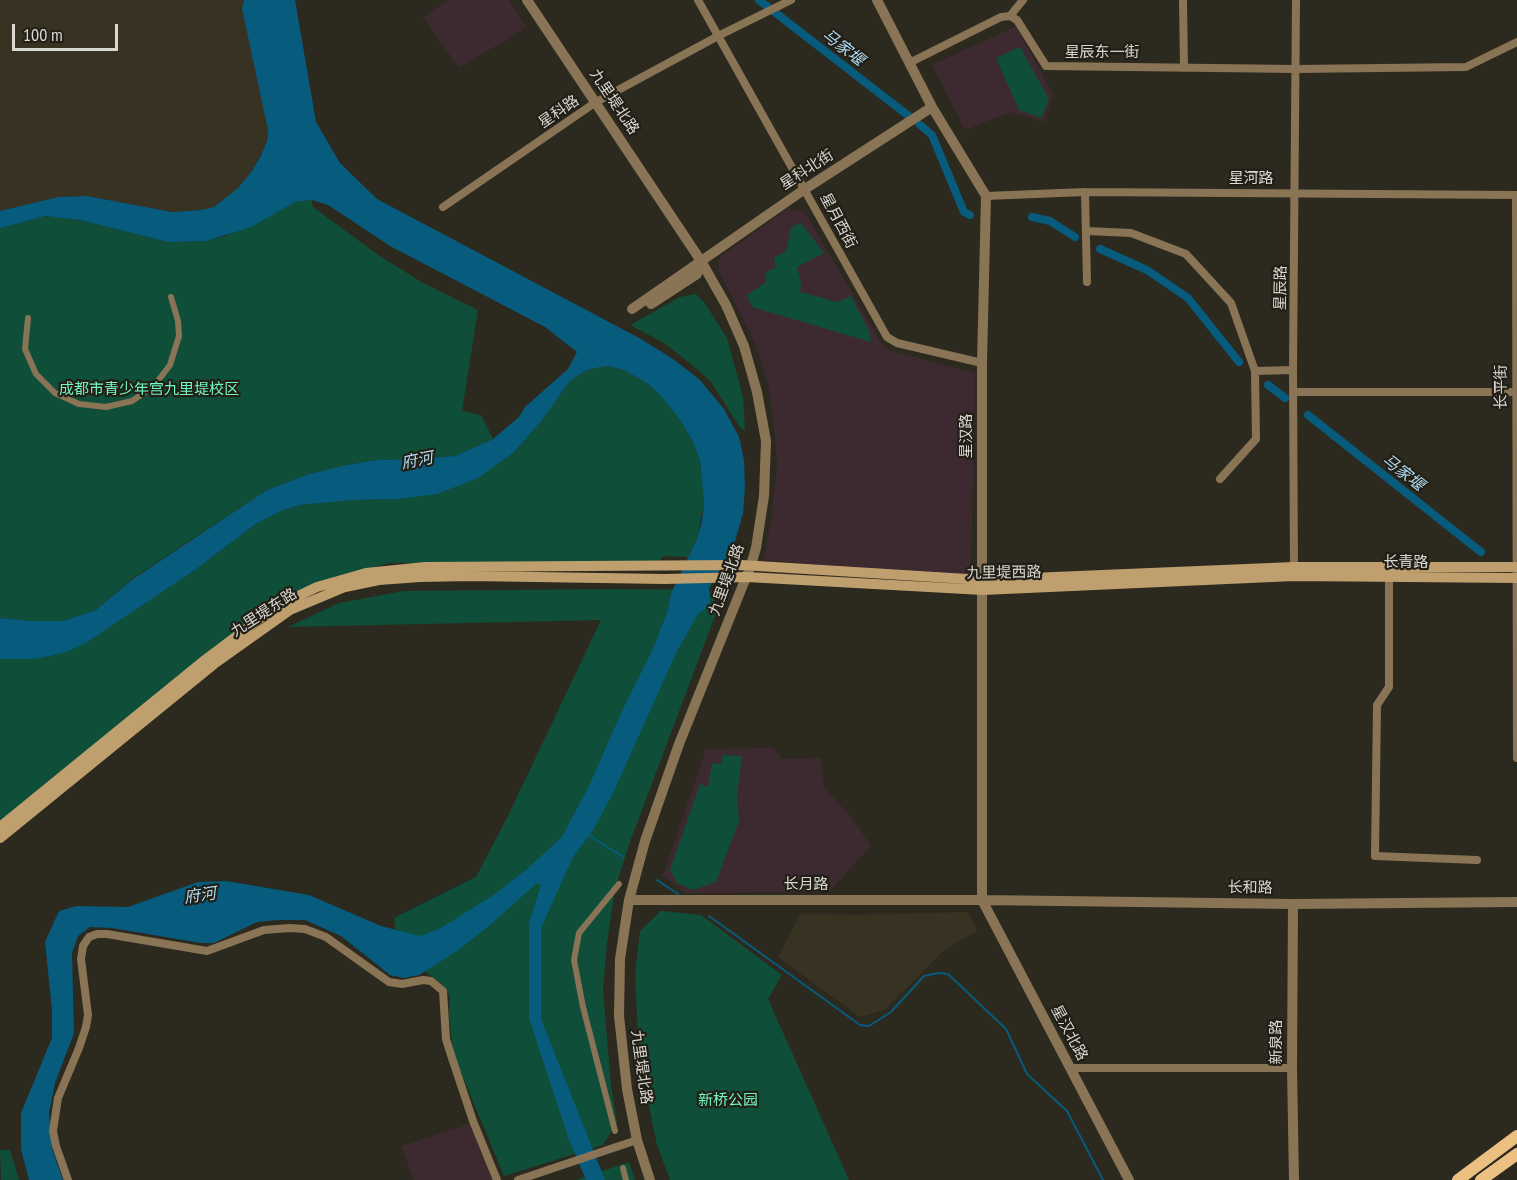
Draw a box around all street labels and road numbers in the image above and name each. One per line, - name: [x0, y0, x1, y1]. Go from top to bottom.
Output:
- street label: 星辰东一街: [1065, 44, 1139, 62]
- street label: 九里堤北路: [586, 66, 642, 138]
- street label: 星科路: [535, 92, 583, 132]
- street label: 星科北街: [777, 146, 837, 194]
- street label: 星河路: [1229, 170, 1273, 188]
- street label: 星月西街: [816, 190, 860, 252]
- street label: 星辰路: [1272, 265, 1290, 311]
- street label: 长平街: [1493, 365, 1511, 409]
- street label: 星汉路: [958, 414, 976, 458]
- street label: 九里堤北路: [706, 542, 748, 618]
- street label: 长青路: [1384, 554, 1428, 572]
- street label: 九里堤西路: [966, 563, 1042, 583]
- street label: 九里堤东路: [228, 585, 300, 641]
- street label: 长月路: [784, 876, 828, 894]
- street label: 长和路: [1227, 879, 1273, 897]
- street label: 星汉北路: [1047, 1002, 1091, 1064]
- street label: 新泉路: [1268, 1020, 1286, 1064]
- street label: 九里堤北路: [627, 1029, 655, 1105]

